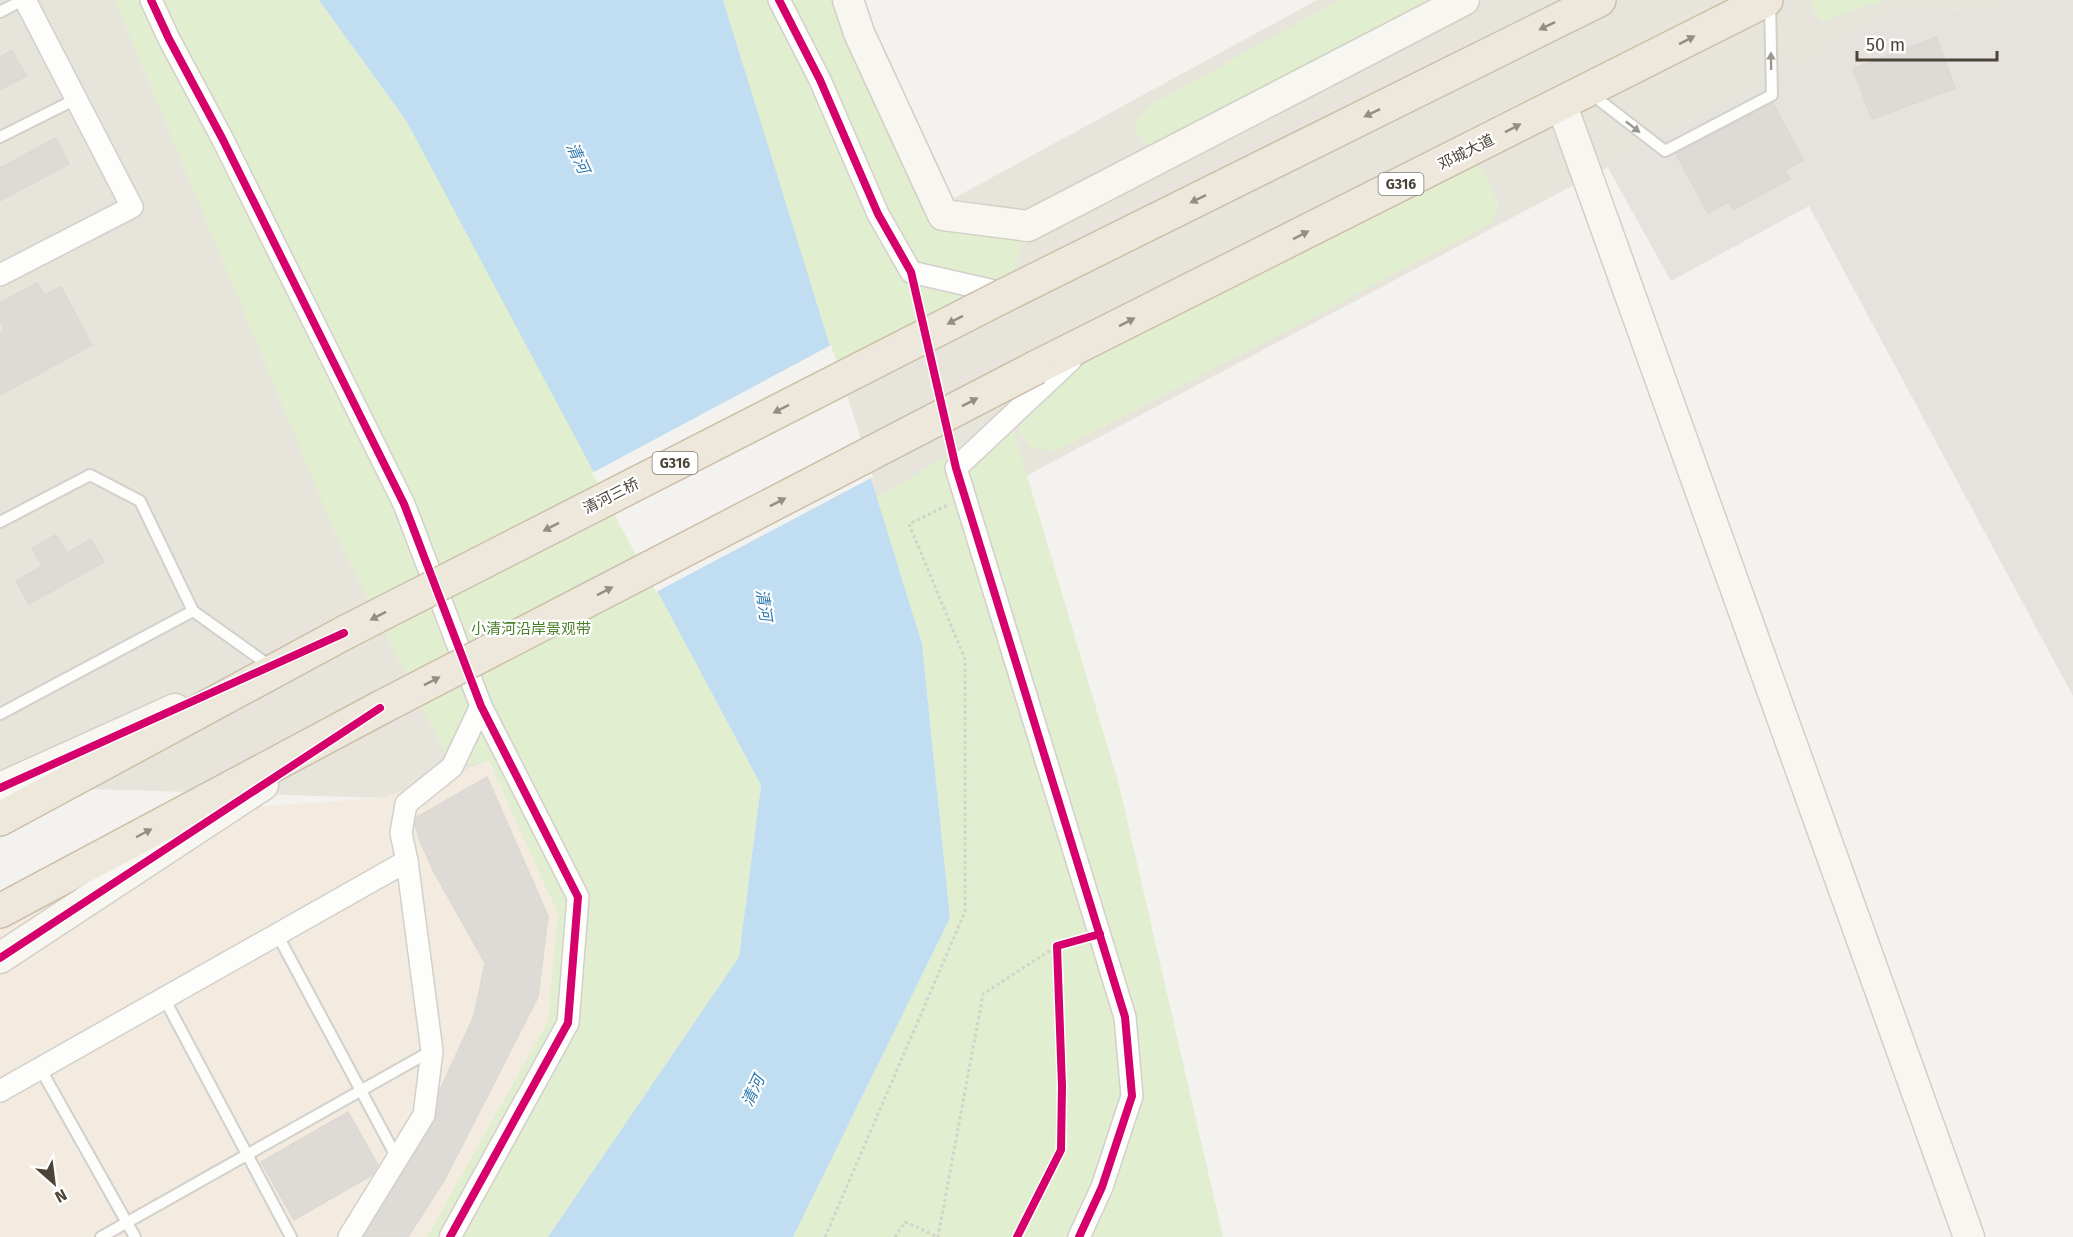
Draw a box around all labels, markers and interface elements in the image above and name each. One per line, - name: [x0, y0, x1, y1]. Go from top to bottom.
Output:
- one-way arrow: [1538, 21, 1555, 31]
- scale bar: [1857, 24, 1996, 62]
- text: 50 m: [1866, 34, 1905, 56]
- one-way arrow: [1678, 36, 1695, 45]
- one-way arrow: [1767, 52, 1776, 71]
- one-way arrow: [1364, 108, 1381, 117]
- one-way arrow: [1626, 120, 1641, 132]
- one-way arrow: [1504, 123, 1521, 133]
- street label: 邓城大道: [1435, 130, 1497, 174]
- water label: 清河: [563, 139, 595, 179]
- road number: G316: [1378, 173, 1424, 195]
- one-way arrow: [1189, 194, 1206, 204]
- one-way arrow: [1292, 230, 1309, 239]
- one-way arrow: [946, 316, 963, 325]
- one-way arrow: [1118, 317, 1135, 327]
- one-way arrow: [962, 397, 979, 407]
- one-way arrow: [772, 404, 789, 414]
- road number: G316: [652, 452, 698, 474]
- street label: 清河三桥: [580, 474, 642, 518]
- one-way arrow: [770, 497, 787, 506]
- one-way arrow: [543, 522, 560, 531]
- one-way arrow: [596, 587, 614, 597]
- water label: 清河: [752, 588, 776, 625]
- one-way arrow: [369, 611, 386, 620]
- park label: 小清河沿岸景观带: [471, 620, 591, 638]
- one-way arrow: [424, 676, 441, 686]
- one-way arrow: [136, 828, 153, 838]
- water label: 清河: [738, 1070, 770, 1110]
- north arrow: [24, 1153, 84, 1213]
- text: N: [52, 1185, 70, 1207]

